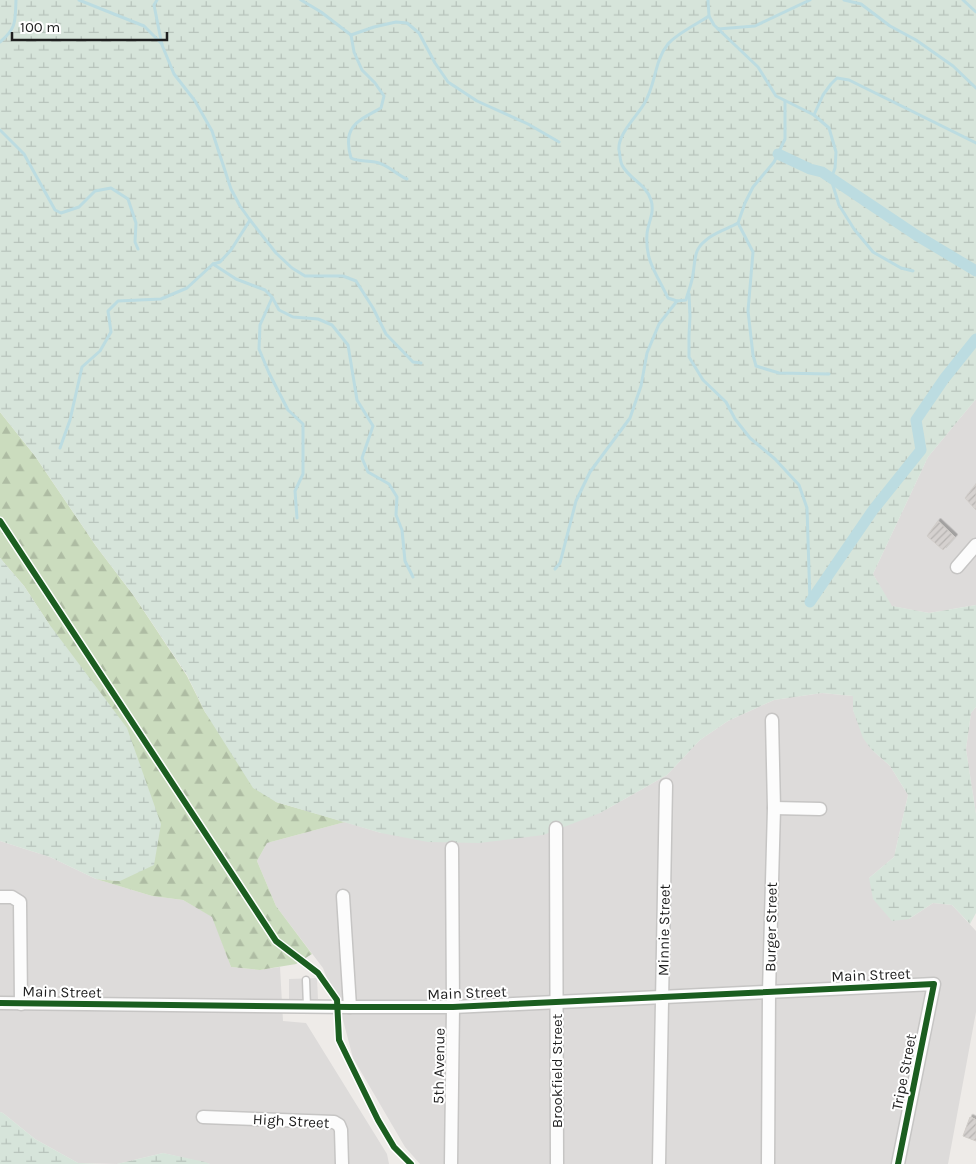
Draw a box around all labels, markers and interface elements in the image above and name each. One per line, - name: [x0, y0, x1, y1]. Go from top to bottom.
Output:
- scale bar: [12, 10, 168, 42]
- text: 100 m: [20, 18, 60, 36]
- street label: Burger Street: [761, 882, 781, 972]
- street label: Minnie Street: [654, 883, 674, 976]
- street label: Main Street: [831, 965, 911, 985]
- street label: Main Street: [22, 982, 102, 1002]
- street label: Main Street: [427, 983, 507, 1003]
- street label: Brookfield Street: [548, 1013, 566, 1128]
- street label: 5th Avenue: [429, 1028, 449, 1104]
- street label: Tripe Street: [888, 1032, 920, 1112]
- street label: High Street: [252, 1110, 330, 1132]

